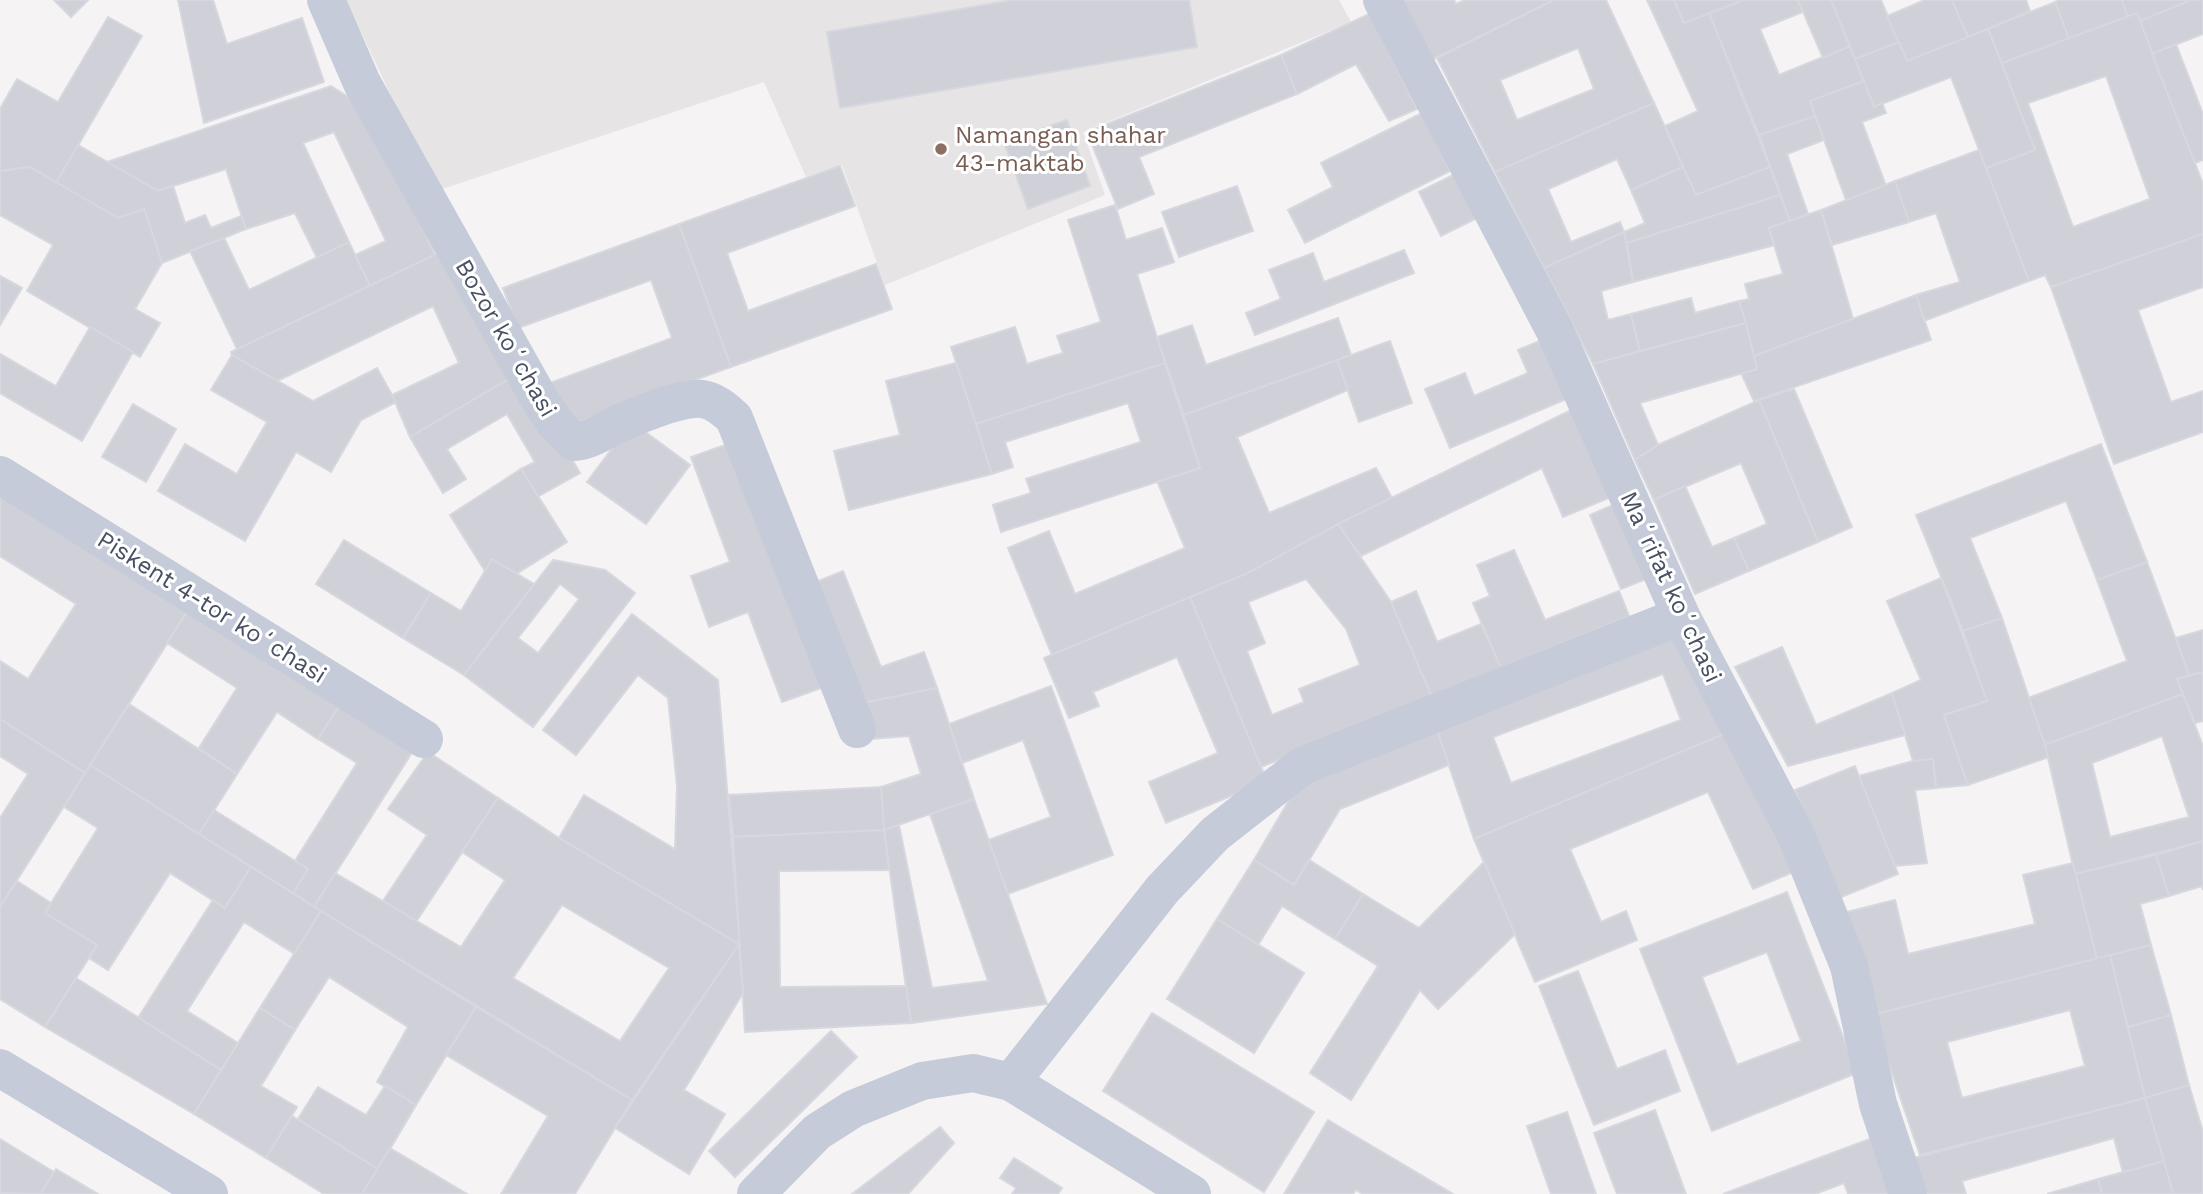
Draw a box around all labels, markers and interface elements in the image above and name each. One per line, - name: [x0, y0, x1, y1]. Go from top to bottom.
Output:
- place label: Namangan shahar 43-maktab: [955, 121, 1166, 177]
- marker: Namangan shahar 43-maktab: [933, 141, 949, 157]
- street label: Bozor koʻchasi: [450, 254, 562, 422]
- street label: Maʻrifat koʻchasi: [1614, 487, 1728, 687]
- street label: Piskent 4-tor koʻchasi: [92, 525, 332, 689]

